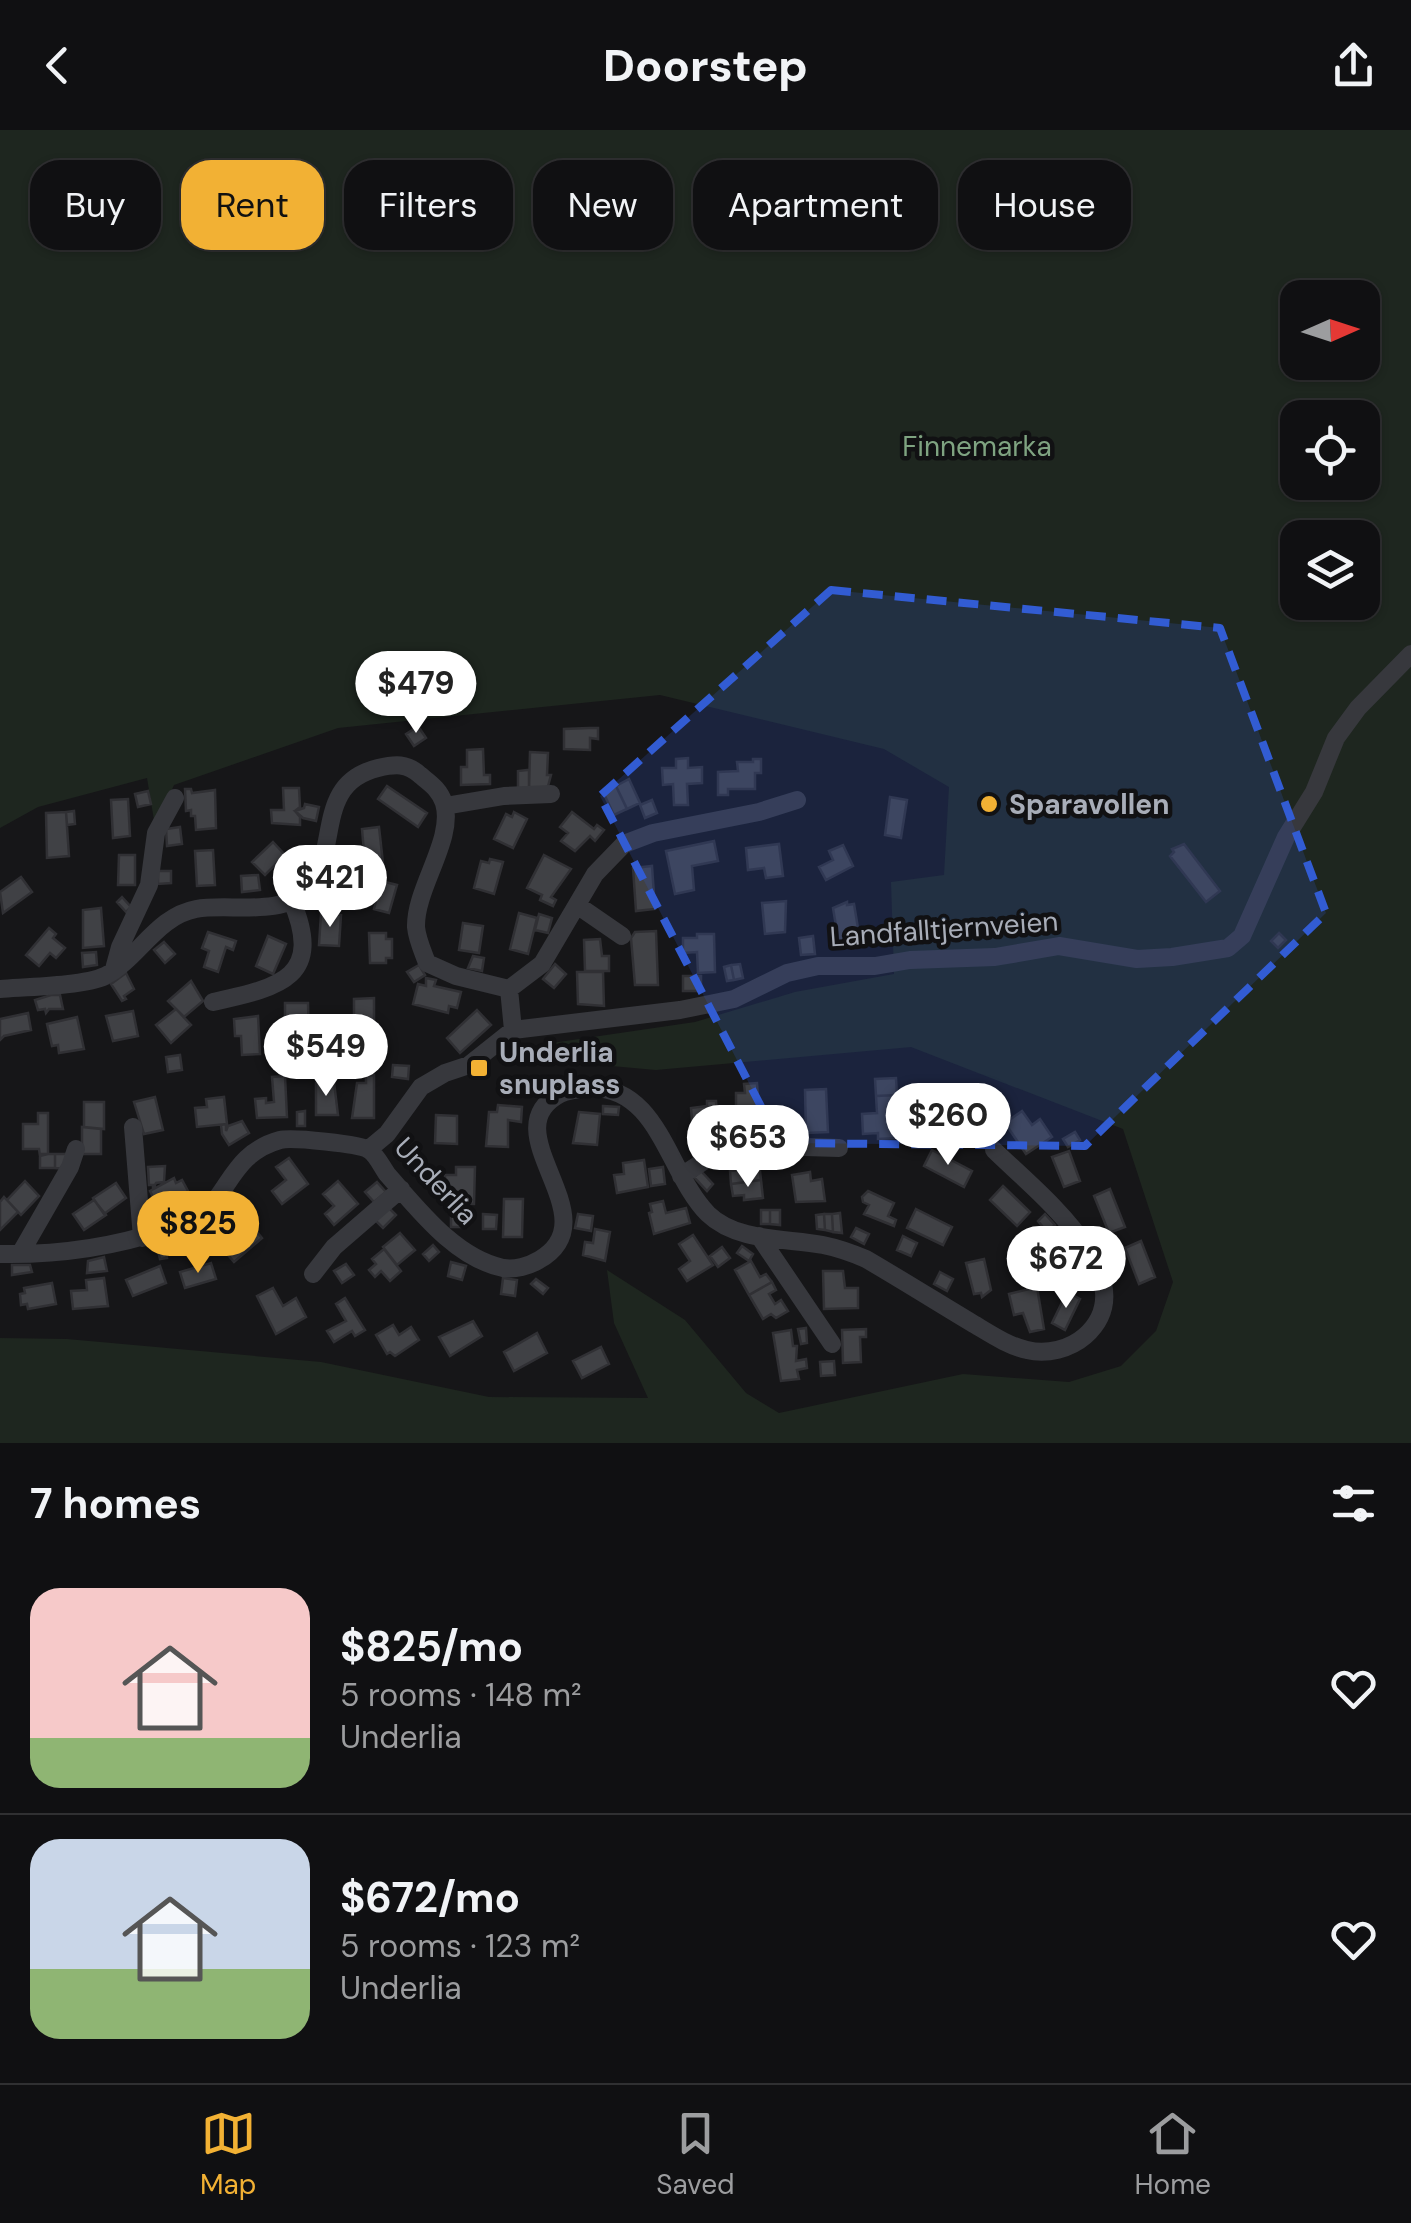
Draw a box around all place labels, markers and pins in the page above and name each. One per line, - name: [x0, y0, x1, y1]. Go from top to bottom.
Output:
- pin: $479: [357, 651, 475, 736]
- place label: Sparavollen: [1009, 786, 1169, 823]
- marker: Sparavollen: [978, 793, 1000, 815]
- pin: $421: [271, 845, 389, 930]
- pin: $549: [267, 1014, 385, 1099]
- place label: Underlia snuplass: [499, 1034, 620, 1103]
- marker: Underlia snuplass: [468, 1057, 490, 1079]
- pin: $260: [889, 1083, 1007, 1168]
- pin: $653: [689, 1105, 807, 1190]
- pin: $825: [139, 1191, 257, 1276]
- pin: $672: [1007, 1226, 1125, 1311]

